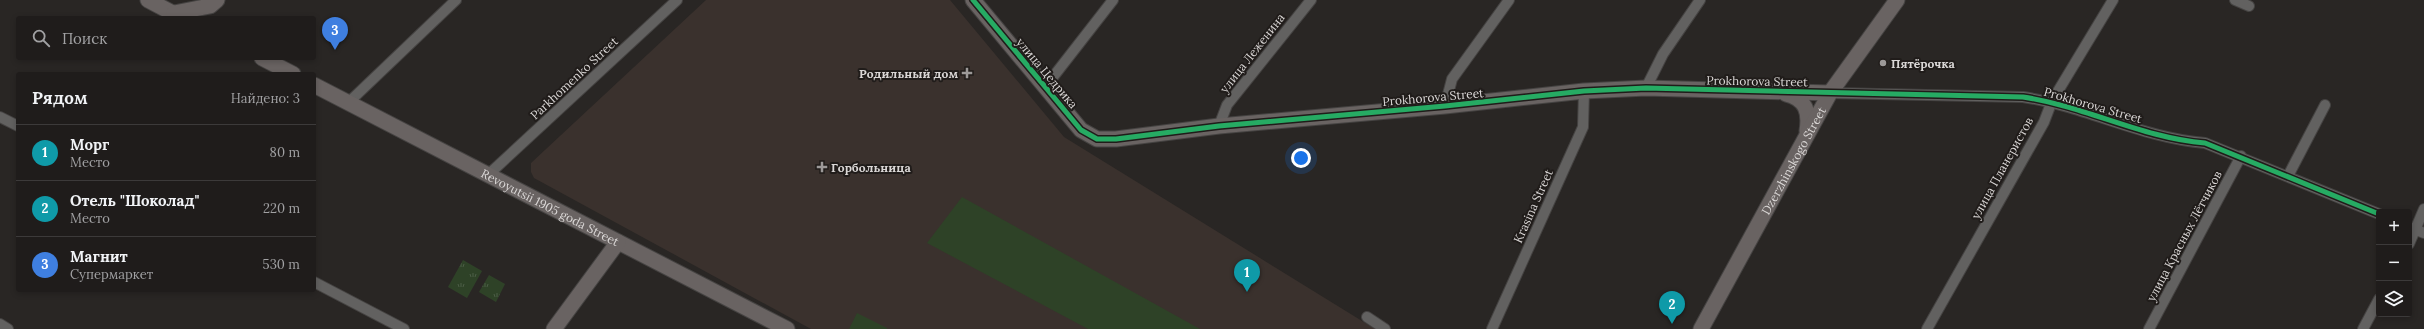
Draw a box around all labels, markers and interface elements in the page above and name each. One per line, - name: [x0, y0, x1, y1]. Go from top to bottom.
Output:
- street label: улица Леженина: [1216, 10, 1288, 96]
- search box: [16, 16, 316, 60]
- pin: 3: [322, 17, 348, 50]
- icon: search: [30, 27, 52, 49]
- text: Поиск: [62, 29, 107, 48]
- street label: Parkhomenko Street: [527, 33, 621, 122]
- street label: улица Цедрика: [1013, 35, 1081, 111]
- place label: Пятёрочка: [1891, 56, 1956, 71]
- marker: Пятёрочка: [1878, 58, 1888, 68]
- place label: Родильный дом: [859, 66, 958, 81]
- marker: Родильный дом: [961, 67, 973, 79]
- street label: Prokhorova Street: [1706, 73, 1808, 89]
- street label: Prokhorova Street: [2042, 84, 2144, 126]
- street label: Prokhorova Street: [1382, 85, 1485, 109]
- text: Рядом: [32, 87, 88, 109]
- text: Найдено: 3: [231, 90, 300, 107]
- street label: Dzerzhinskogo Street: [1758, 104, 1829, 217]
- street label: улица Планеристов: [1968, 114, 2036, 222]
- text: Морг: [70, 135, 110, 154]
- text: 1: [42, 144, 48, 161]
- text: 80 m: [270, 144, 300, 161]
- your location: [1291, 148, 1311, 168]
- text: Место: [70, 154, 110, 171]
- place label: Горбольница: [831, 160, 911, 175]
- marker: Горбольница: [816, 161, 828, 173]
- street label: Revoyutsii 1905 goda Street: [479, 165, 622, 249]
- street label: Krasina Street: [1510, 167, 1556, 245]
- street label: улица Красных Лётчиков: [2143, 168, 2225, 304]
- text: Отель "Шоколад": [70, 191, 199, 210]
- text: 2: [42, 200, 48, 217]
- text: 220 m: [263, 200, 300, 217]
- map controls: [2376, 209, 2412, 317]
- button: +: [2376, 209, 2412, 245]
- text: Место: [70, 210, 110, 227]
- button: −: [2376, 245, 2412, 281]
- text: Магнит: [70, 247, 128, 266]
- text: 3: [41, 256, 49, 273]
- text: 530 m: [263, 256, 300, 273]
- pin: 1: [1234, 259, 1260, 292]
- text: Супермаркет: [70, 266, 153, 283]
- button: layers: [2376, 281, 2412, 317]
- pin: 2: [1659, 291, 1685, 324]

